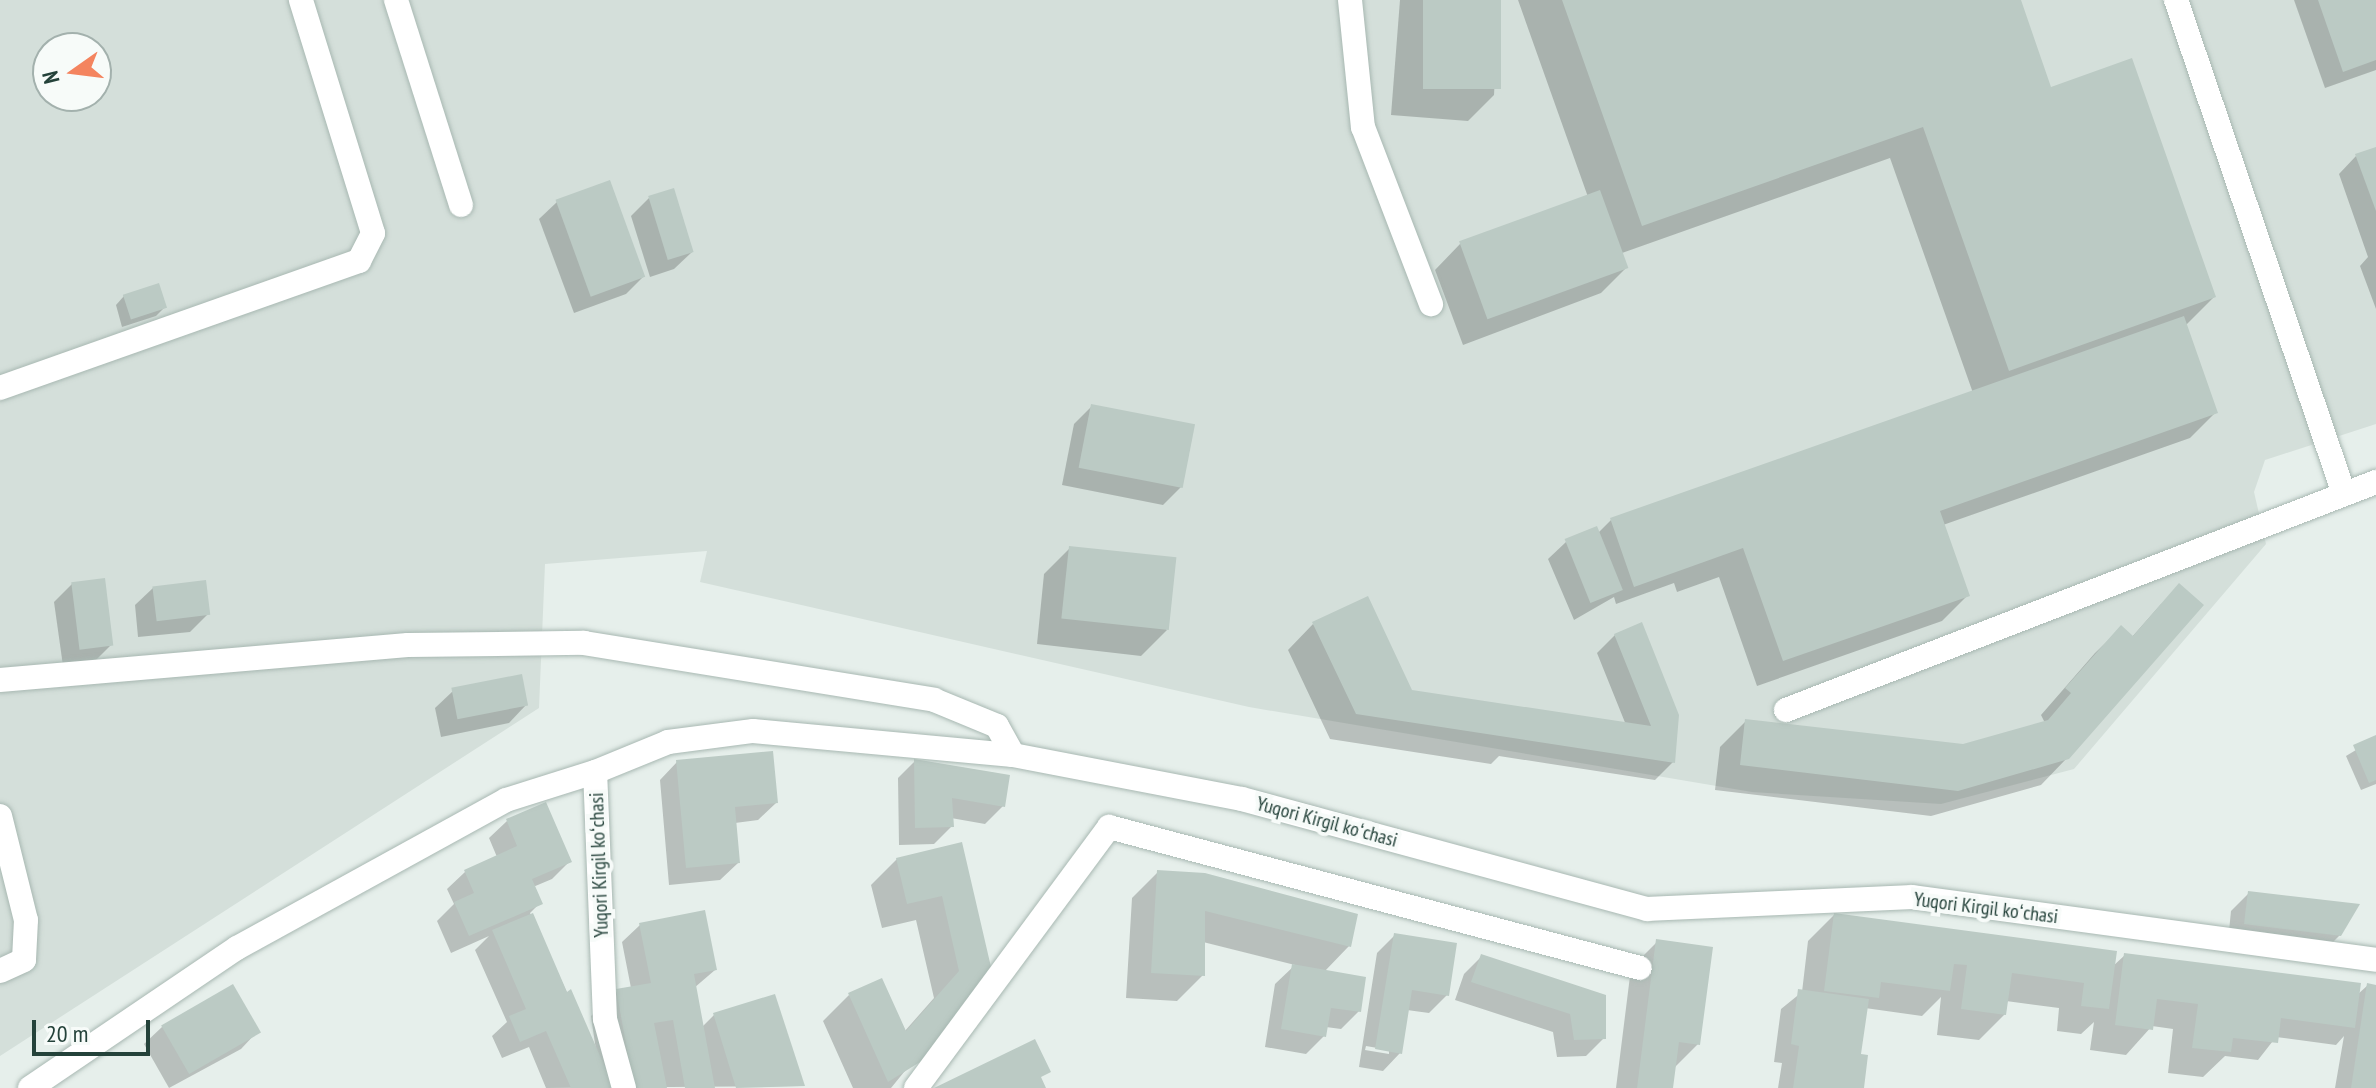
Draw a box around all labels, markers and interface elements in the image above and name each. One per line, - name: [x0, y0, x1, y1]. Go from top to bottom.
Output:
- north arrow: [32, 32, 112, 112]
- text: N: [36, 68, 66, 86]
- street label: Yuqori Kirgil koʻchasi: [584, 792, 614, 938]
- street label: Yuqori Kirgil koʻchasi: [1254, 792, 1400, 852]
- street label: Yuqori Kirgil koʻchasi: [1912, 887, 2060, 929]
- scale bar: [36, 1004, 154, 1054]
- text: 20 m: [46, 1018, 88, 1049]

